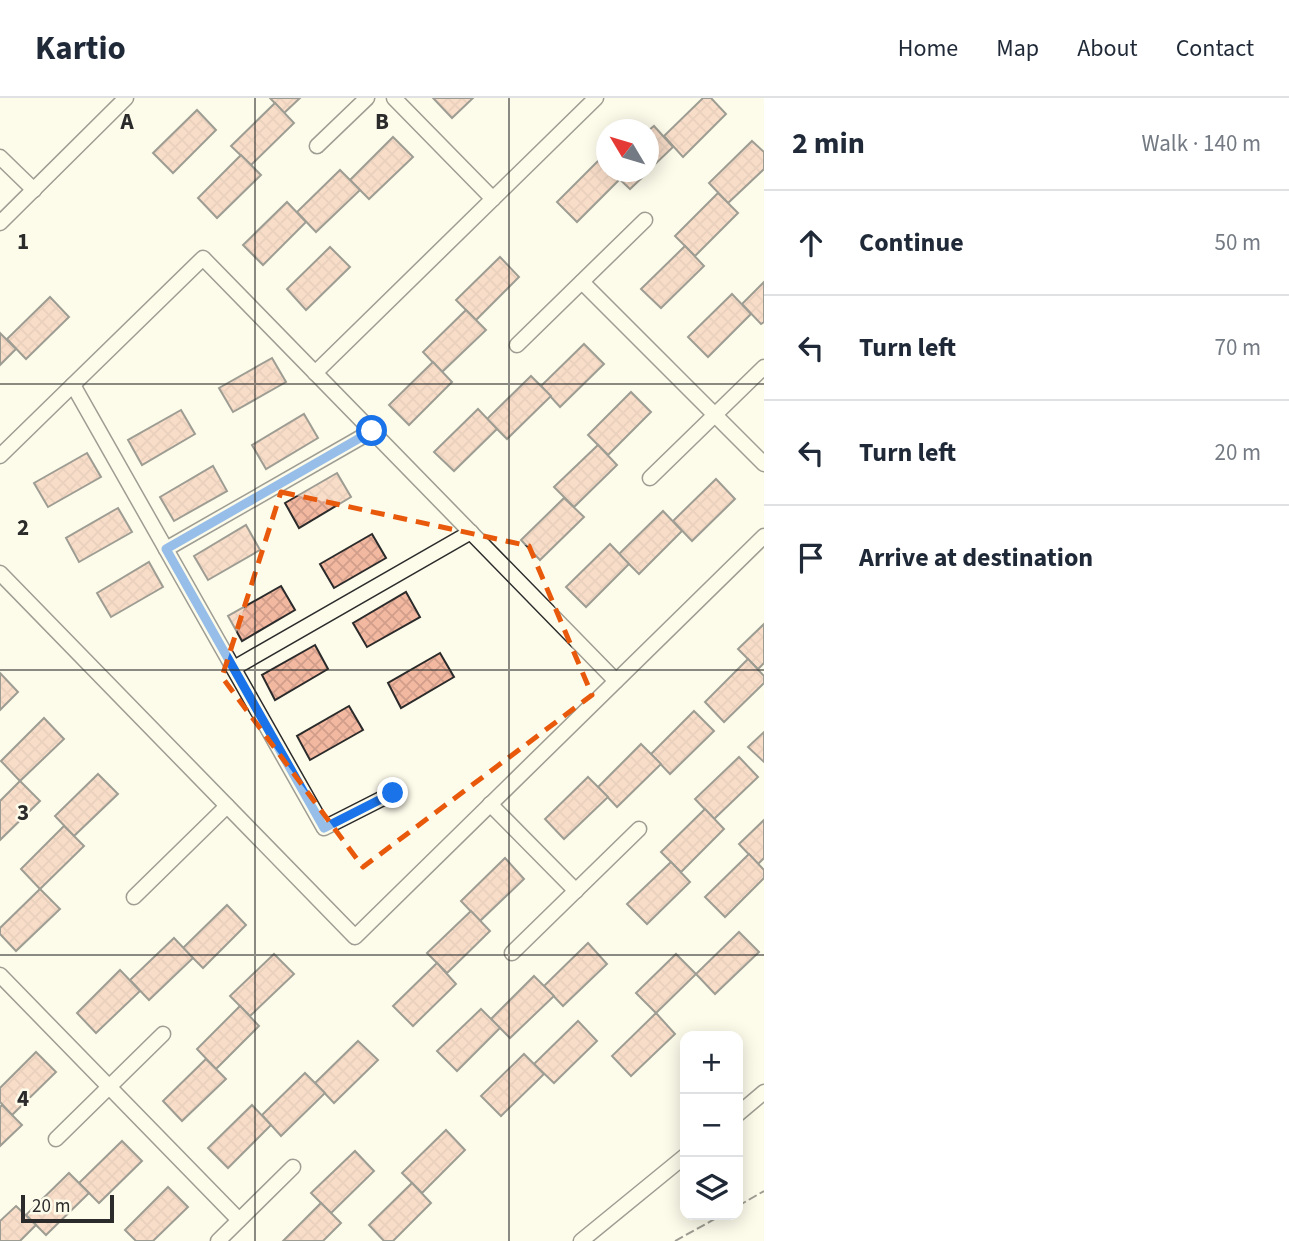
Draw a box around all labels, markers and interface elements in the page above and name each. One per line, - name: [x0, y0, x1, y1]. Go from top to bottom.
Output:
- text: Kartio: [35, 25, 126, 72]
- text: Home: [898, 31, 958, 66]
- text: Map: [996, 31, 1039, 66]
- text: About: [1077, 31, 1138, 66]
- text: Contact: [1176, 31, 1254, 66]
- text: A: [119, 105, 134, 138]
- text: B: [375, 105, 389, 138]
- north arrow: [596, 119, 659, 182]
- text: 2 min: [792, 122, 865, 165]
- text: Walk · 140 m: [1142, 127, 1261, 160]
- icon: ahead: [792, 224, 830, 262]
- text: Continue: [859, 224, 964, 261]
- text: 1: [17, 225, 29, 258]
- text: 50 m: [1214, 226, 1261, 259]
- icon: left: [792, 329, 830, 367]
- text: Turn left: [859, 329, 956, 366]
- text: 70 m: [1214, 331, 1261, 364]
- route start: [356, 415, 387, 446]
- icon: left: [792, 434, 830, 472]
- text: Turn left: [859, 434, 956, 471]
- text: 20 m: [1214, 436, 1261, 469]
- text: 2: [17, 511, 29, 544]
- icon: arrive: [792, 539, 830, 577]
- text: Arrive at destination: [859, 539, 1093, 576]
- route end: [377, 777, 408, 808]
- text: 3: [17, 796, 29, 829]
- map controls: [680, 1031, 743, 1220]
- button: +: [680, 1031, 743, 1094]
- text: 4: [17, 1082, 29, 1115]
- button: −: [680, 1094, 743, 1157]
- button: layers: [680, 1157, 743, 1220]
- scale bar: [21, 1192, 114, 1224]
- text: 20 m: [32, 1193, 70, 1220]

